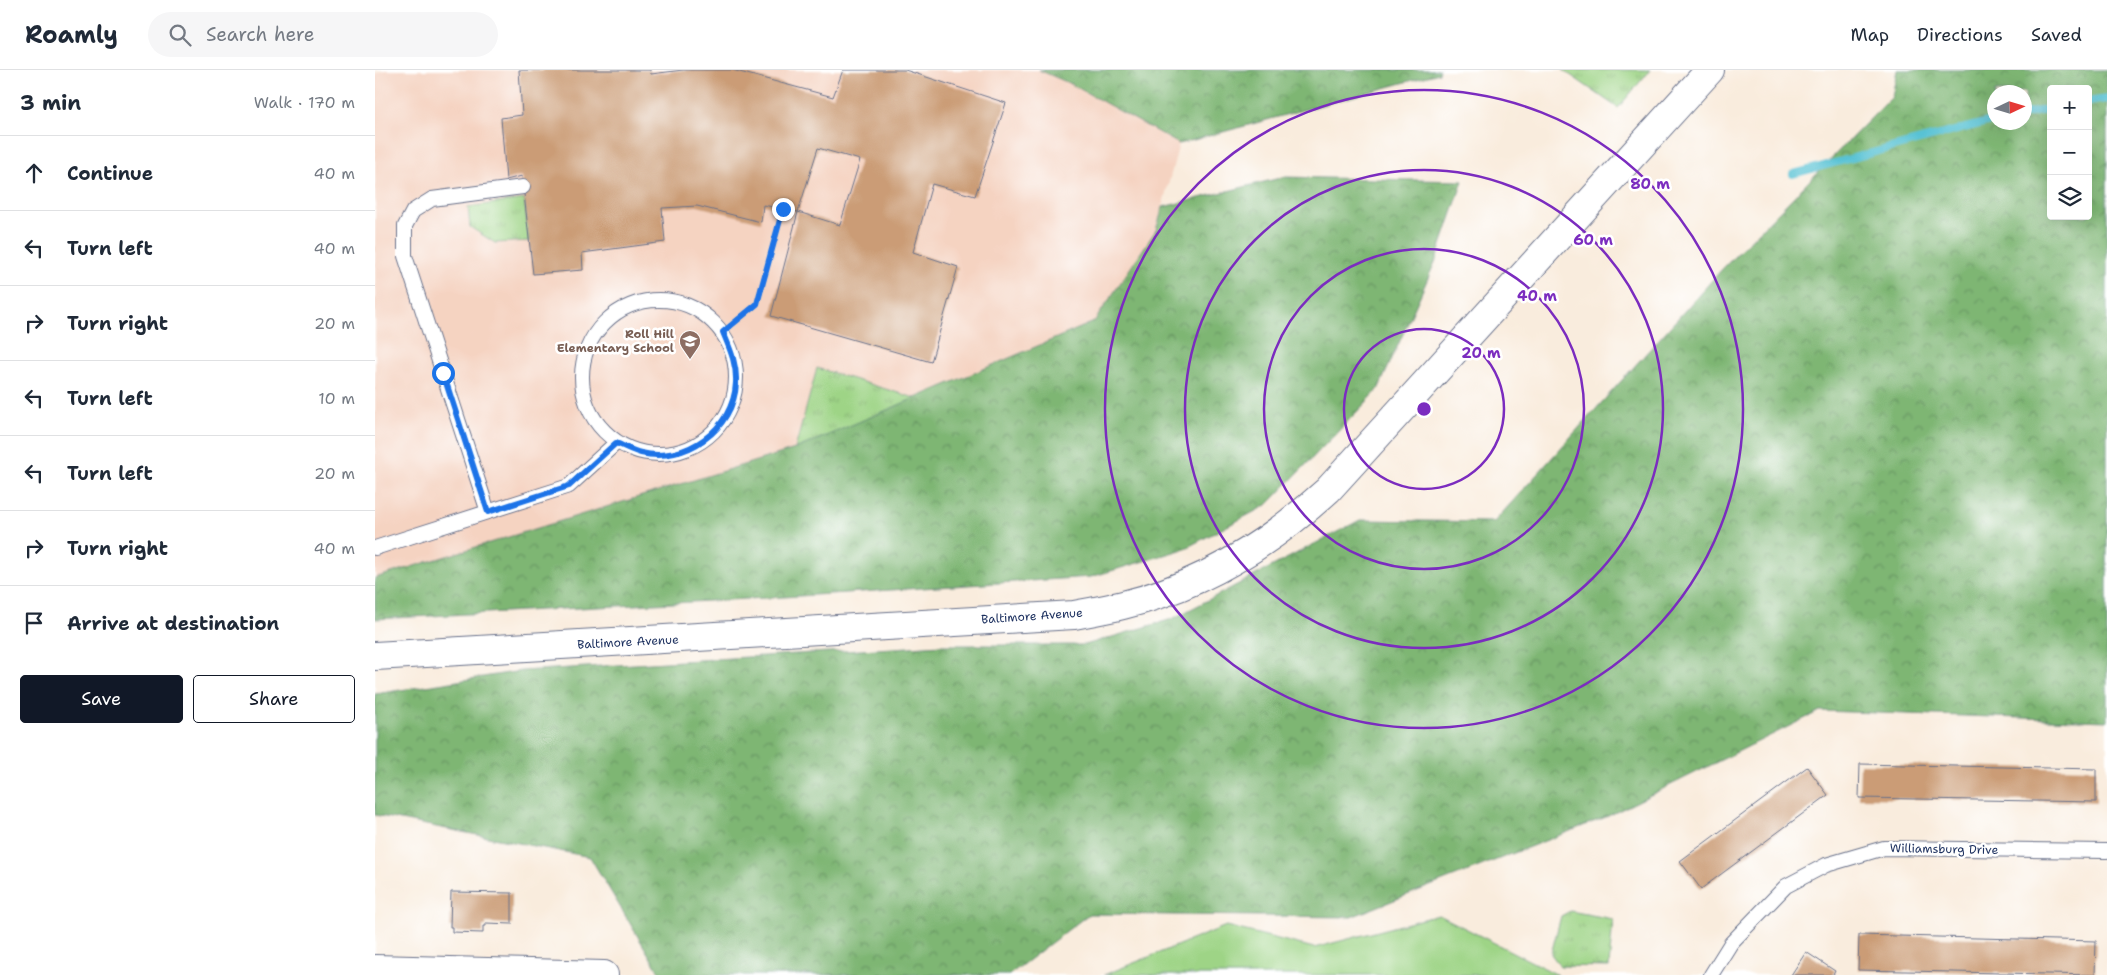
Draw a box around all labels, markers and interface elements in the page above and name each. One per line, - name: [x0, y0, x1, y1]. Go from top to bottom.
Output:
- search box: [148, 12, 498, 57]
- text: Roamly: [25, 19, 118, 51]
- icon: search: [166, 21, 194, 49]
- text: Search here: [206, 22, 315, 47]
- text: Map: [1851, 23, 1889, 47]
- text: Directions: [1917, 23, 2003, 47]
- text: Saved: [2031, 23, 2082, 47]
- north arrow: [1987, 85, 2032, 130]
- map controls: [2047, 85, 2092, 220]
- button: +: [2047, 85, 2092, 130]
- text: 3 min: [20, 89, 81, 117]
- text: Walk · 170 m: [254, 92, 355, 113]
- button: −: [2047, 130, 2092, 175]
- icon: ahead: [20, 159, 48, 187]
- text: Continue: [67, 161, 153, 186]
- text: 40 m: [313, 163, 355, 184]
- text: 80 m: [1630, 174, 1670, 194]
- button: layers: [2047, 175, 2092, 220]
- route end: [772, 198, 795, 221]
- text: 60 m: [1573, 230, 1613, 250]
- icon: left: [20, 234, 48, 262]
- text: Turn left: [67, 236, 153, 261]
- text: 40 m: [313, 238, 355, 259]
- text: 40 m: [1517, 286, 1557, 306]
- icon: right: [20, 309, 48, 337]
- text: Turn right: [67, 311, 168, 336]
- text: 20 m: [314, 313, 355, 334]
- place label: Roll Hill Elementary School: [557, 326, 674, 356]
- school or university icon: Roll Hill Elementary School: [678, 329, 702, 360]
- text: 20 m: [1461, 343, 1501, 363]
- route start: [432, 362, 455, 385]
- icon: left: [20, 384, 48, 412]
- text: Turn left: [67, 386, 153, 411]
- text: 10 m: [318, 388, 355, 409]
- centre of rings: [1415, 400, 1433, 418]
- icon: left: [20, 459, 48, 487]
- text: Turn left: [67, 461, 153, 486]
- text: 20 m: [314, 463, 355, 484]
- icon: right: [20, 534, 48, 562]
- text: Turn right: [67, 536, 168, 561]
- text: 40 m: [313, 538, 355, 559]
- street label: Baltimore Avenue: [981, 604, 1083, 628]
- icon: arrive: [20, 609, 48, 637]
- text: Arrive at destination: [67, 611, 279, 636]
- street label: Baltimore Avenue: [577, 631, 679, 653]
- button: Save: [20, 675, 183, 723]
- button: Share: [193, 675, 355, 723]
- street label: Williamsburg Drive: [1890, 840, 1999, 858]

